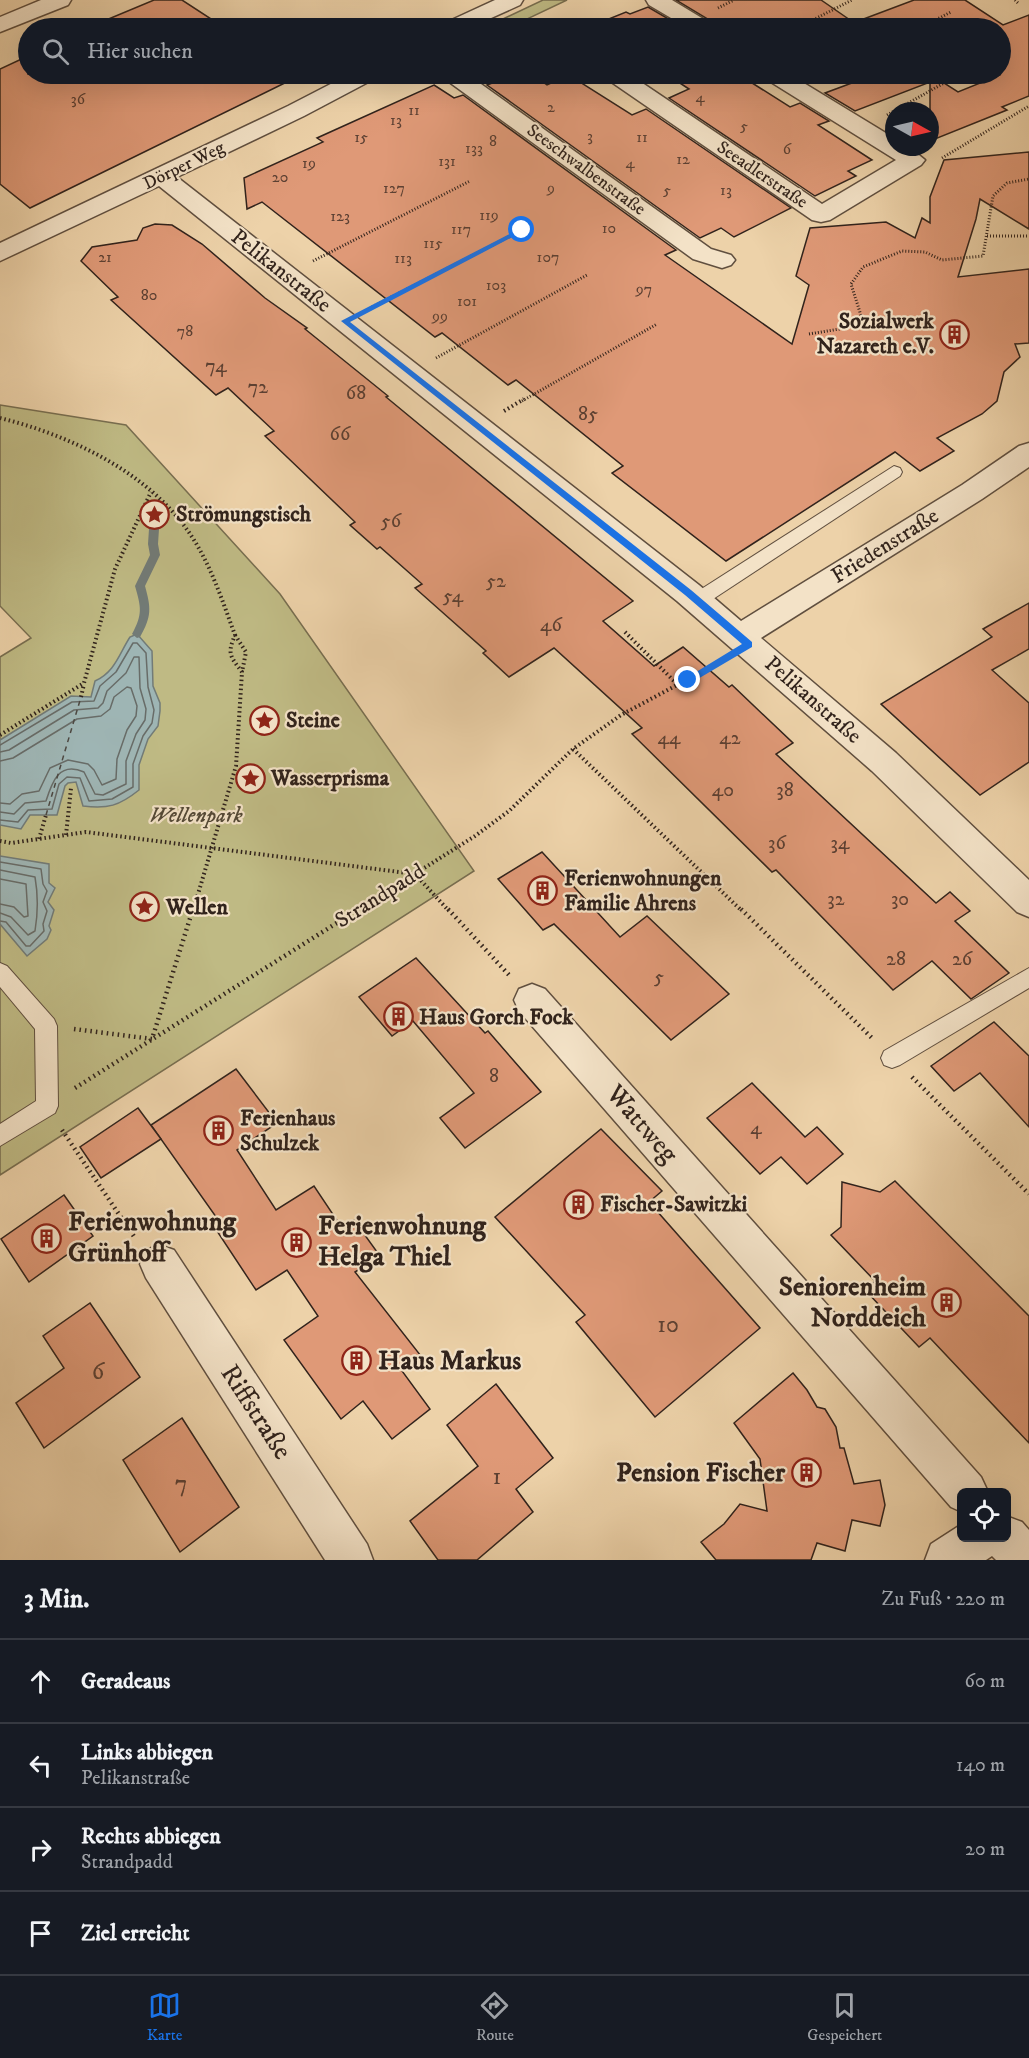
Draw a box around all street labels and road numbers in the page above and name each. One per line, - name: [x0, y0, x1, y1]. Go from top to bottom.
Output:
- street label: Seeschwalbenstraße: [522, 119, 650, 221]
- street label: Dörper Weg: [140, 137, 228, 195]
- street label: Seeadlerstraße: [712, 137, 812, 213]
- street label: Pelikanstraße: [225, 223, 337, 319]
- street label: Friedenstraße: [826, 502, 944, 590]
- street label: Pelikanstraße: [759, 650, 867, 750]
- street label: Strandpadd: [330, 858, 430, 934]
- street label: Wattweg: [598, 1077, 686, 1171]
- street label: Riffstraße: [213, 1358, 299, 1466]

